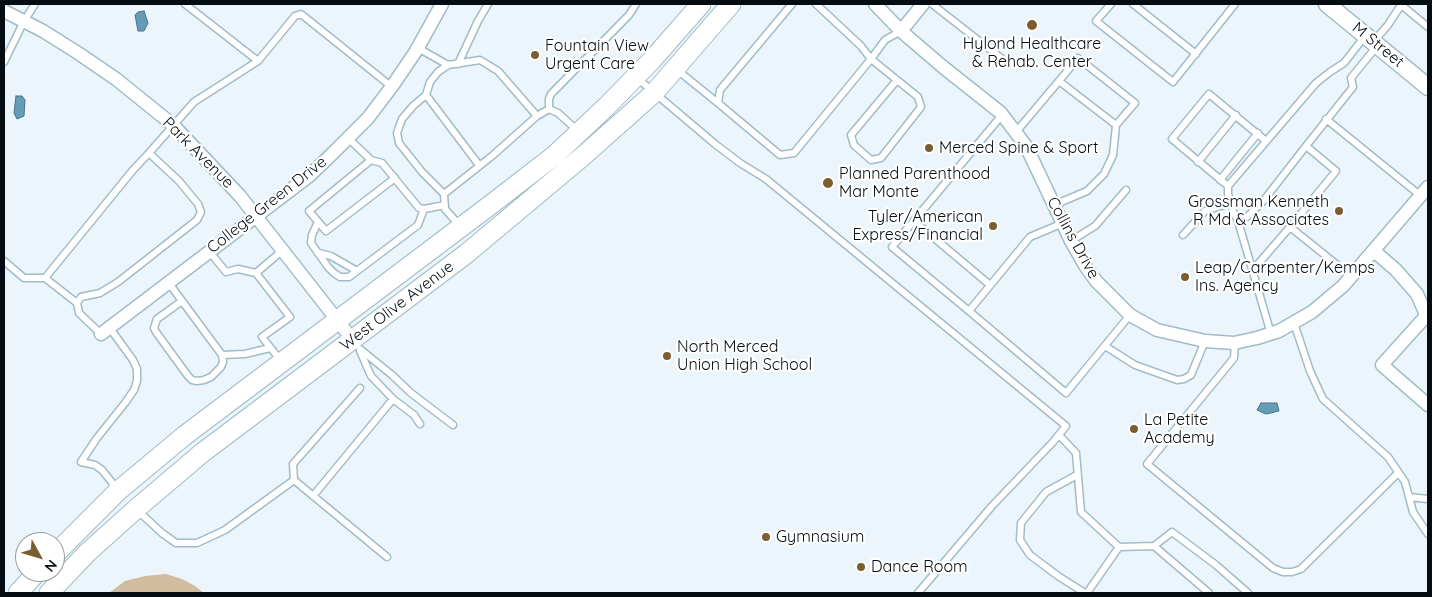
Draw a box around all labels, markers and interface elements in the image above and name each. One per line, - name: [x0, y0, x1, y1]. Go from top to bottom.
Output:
- marker: Hylond Healthcare & Rehab. Center: [1025, 18, 1039, 32]
- street label: M Street: [1348, 18, 1408, 72]
- place label: Hylond Healthcare & Rehab. Center: [963, 34, 1101, 72]
- place label: Fountain View Urgent Care: [545, 36, 649, 74]
- marker: Fountain View Urgent Care: [529, 49, 541, 61]
- street label: Park Avenue: [158, 113, 238, 193]
- place label: Merced Spine & Sport: [939, 138, 1098, 158]
- marker: Merced Spine & Sport: [923, 142, 935, 154]
- street label: College Green Drive: [203, 152, 331, 258]
- place label: Planned Parenthood Mar Monte: [839, 164, 990, 202]
- marker: Planned Parenthood Mar Monte: [821, 176, 835, 190]
- place label: Grossman Kenneth R Md & Associates: [1188, 192, 1329, 230]
- street label: Collins Drive: [1043, 194, 1103, 282]
- marker: Grossman Kenneth R Md & Associates: [1333, 205, 1345, 217]
- place label: Tyler/American Express/Financial: [853, 207, 983, 245]
- marker: Tyler/American Express/Financial: [987, 220, 999, 232]
- street label: West Olive Avenue: [336, 257, 458, 355]
- place label: Leap/Carpenter/Kemps Ins. Agency: [1195, 258, 1375, 296]
- marker: Leap/Carpenter/Kemps Ins. Agency: [1179, 271, 1191, 283]
- place label: North Merced Union High School: [677, 337, 812, 375]
- marker: North Merced Union High School: [661, 350, 673, 362]
- place label: La Petite Academy: [1144, 410, 1215, 448]
- marker: La Petite Academy: [1128, 423, 1140, 435]
- place label: Gymnasium: [776, 527, 864, 547]
- marker: Gymnasium: [760, 531, 772, 543]
- north arrow: [15, 532, 65, 582]
- text: N: [41, 556, 61, 575]
- place label: Dance Room: [871, 557, 968, 577]
- marker: Dance Room: [855, 561, 867, 573]

